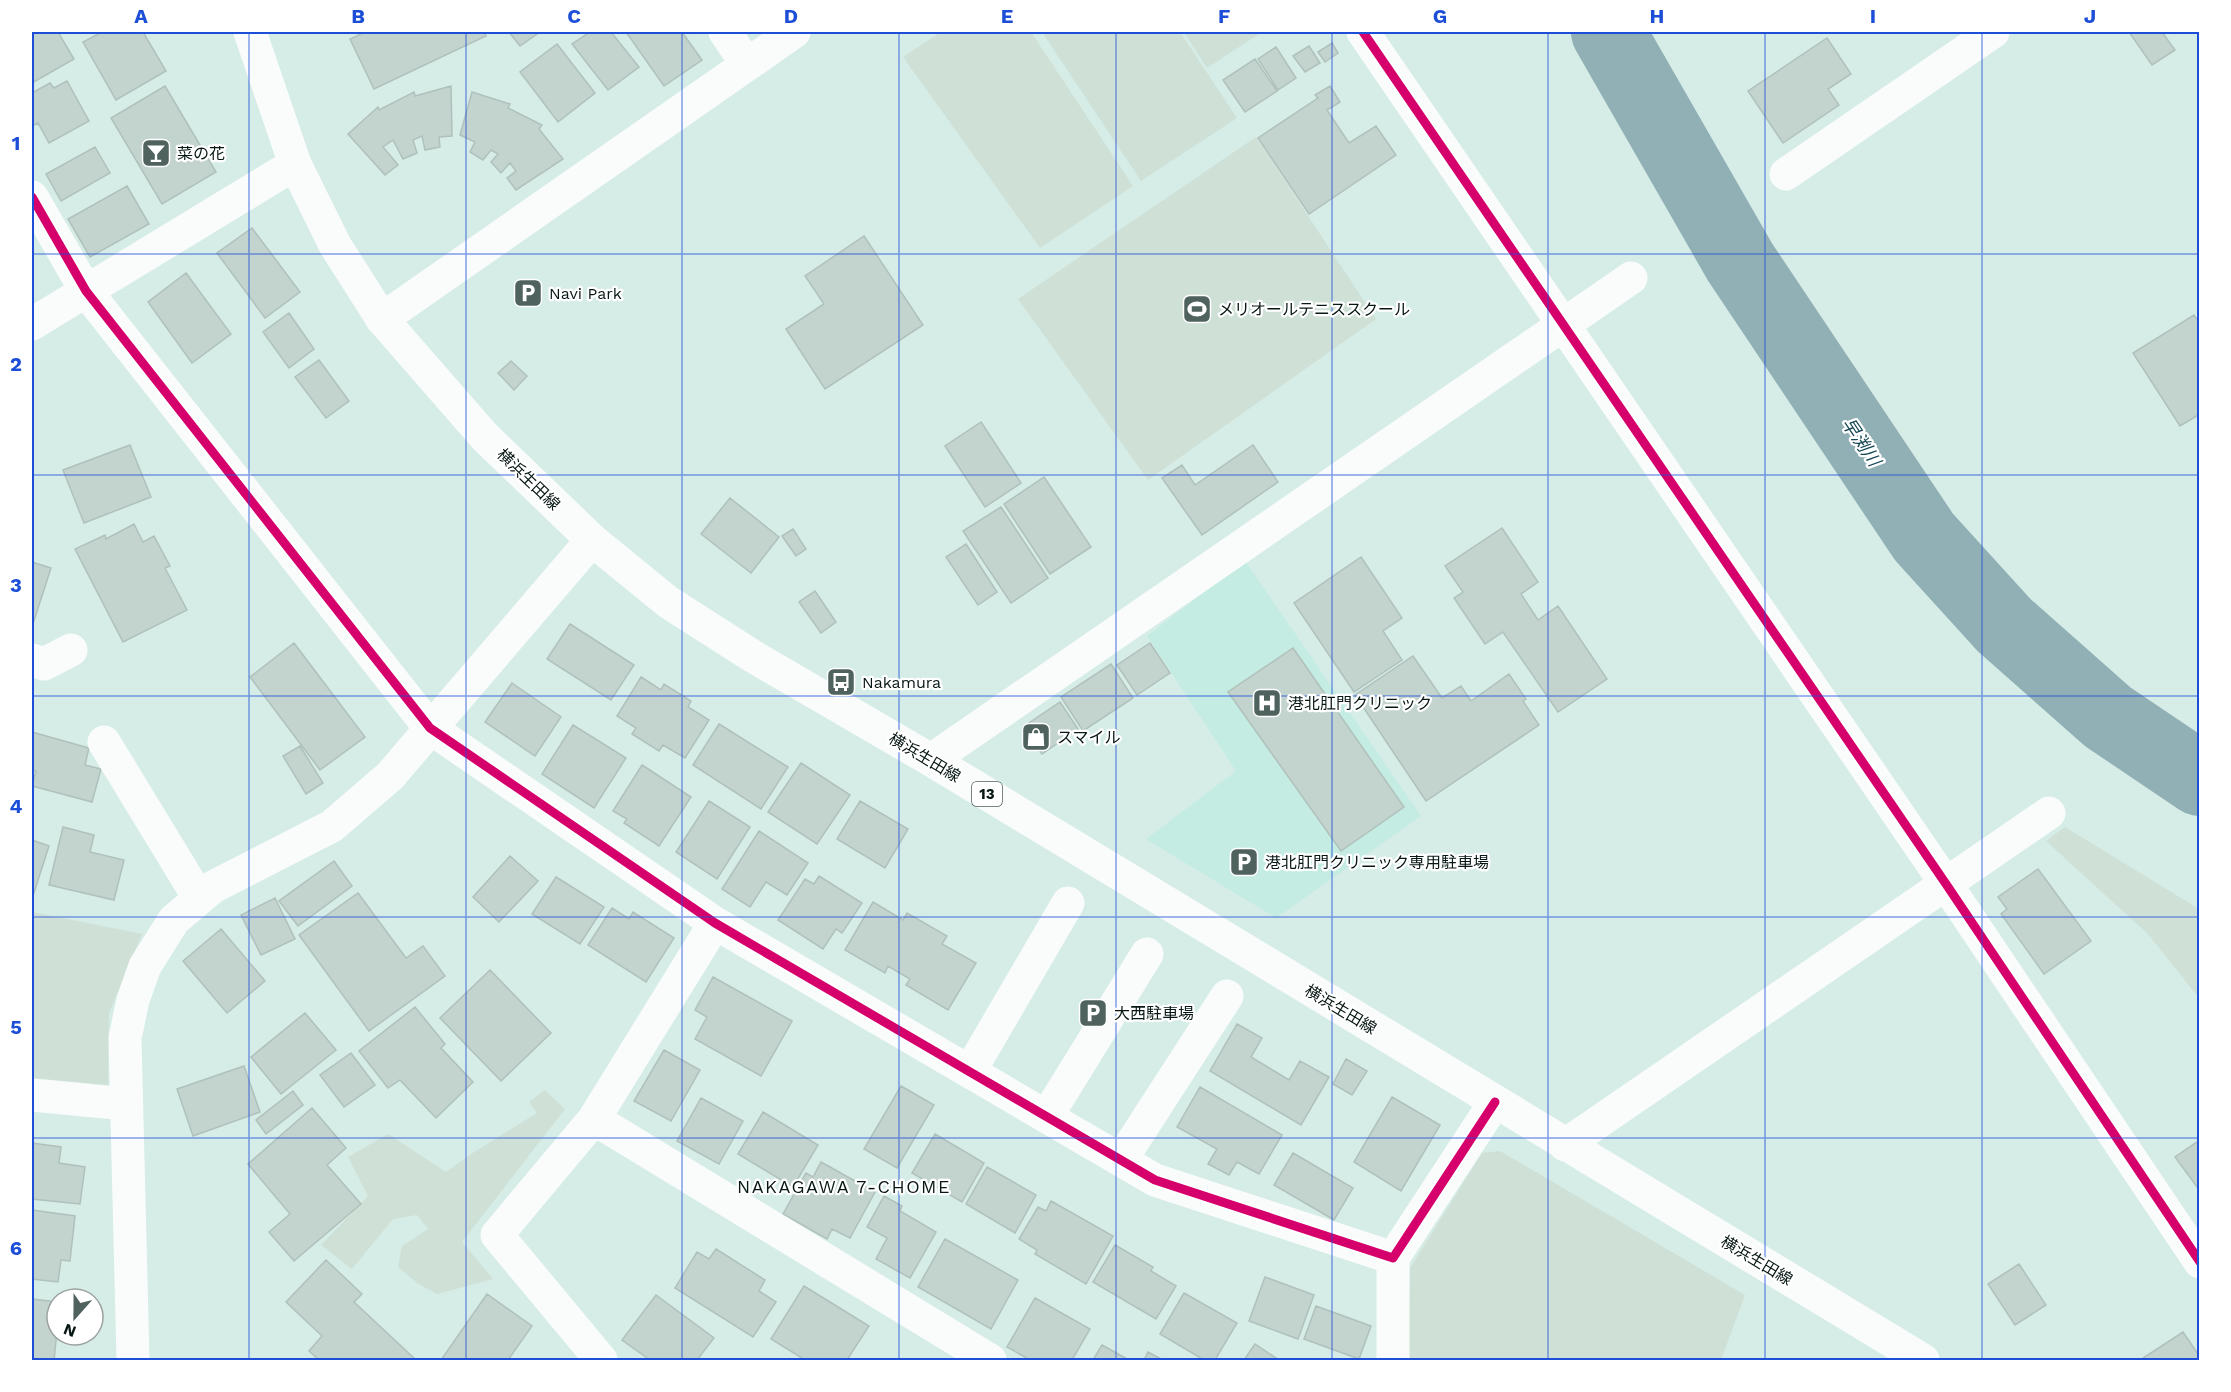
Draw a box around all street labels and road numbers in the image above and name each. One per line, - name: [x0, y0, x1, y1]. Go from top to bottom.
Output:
- street label: 横浜生田線: [493, 445, 564, 514]
- street label: 横浜生田線: [886, 729, 964, 786]
- road number: 13: [972, 782, 1002, 806]
- street label: 横浜生田線: [1302, 981, 1380, 1038]
- street label: 横浜生田線: [1718, 1232, 1796, 1289]

